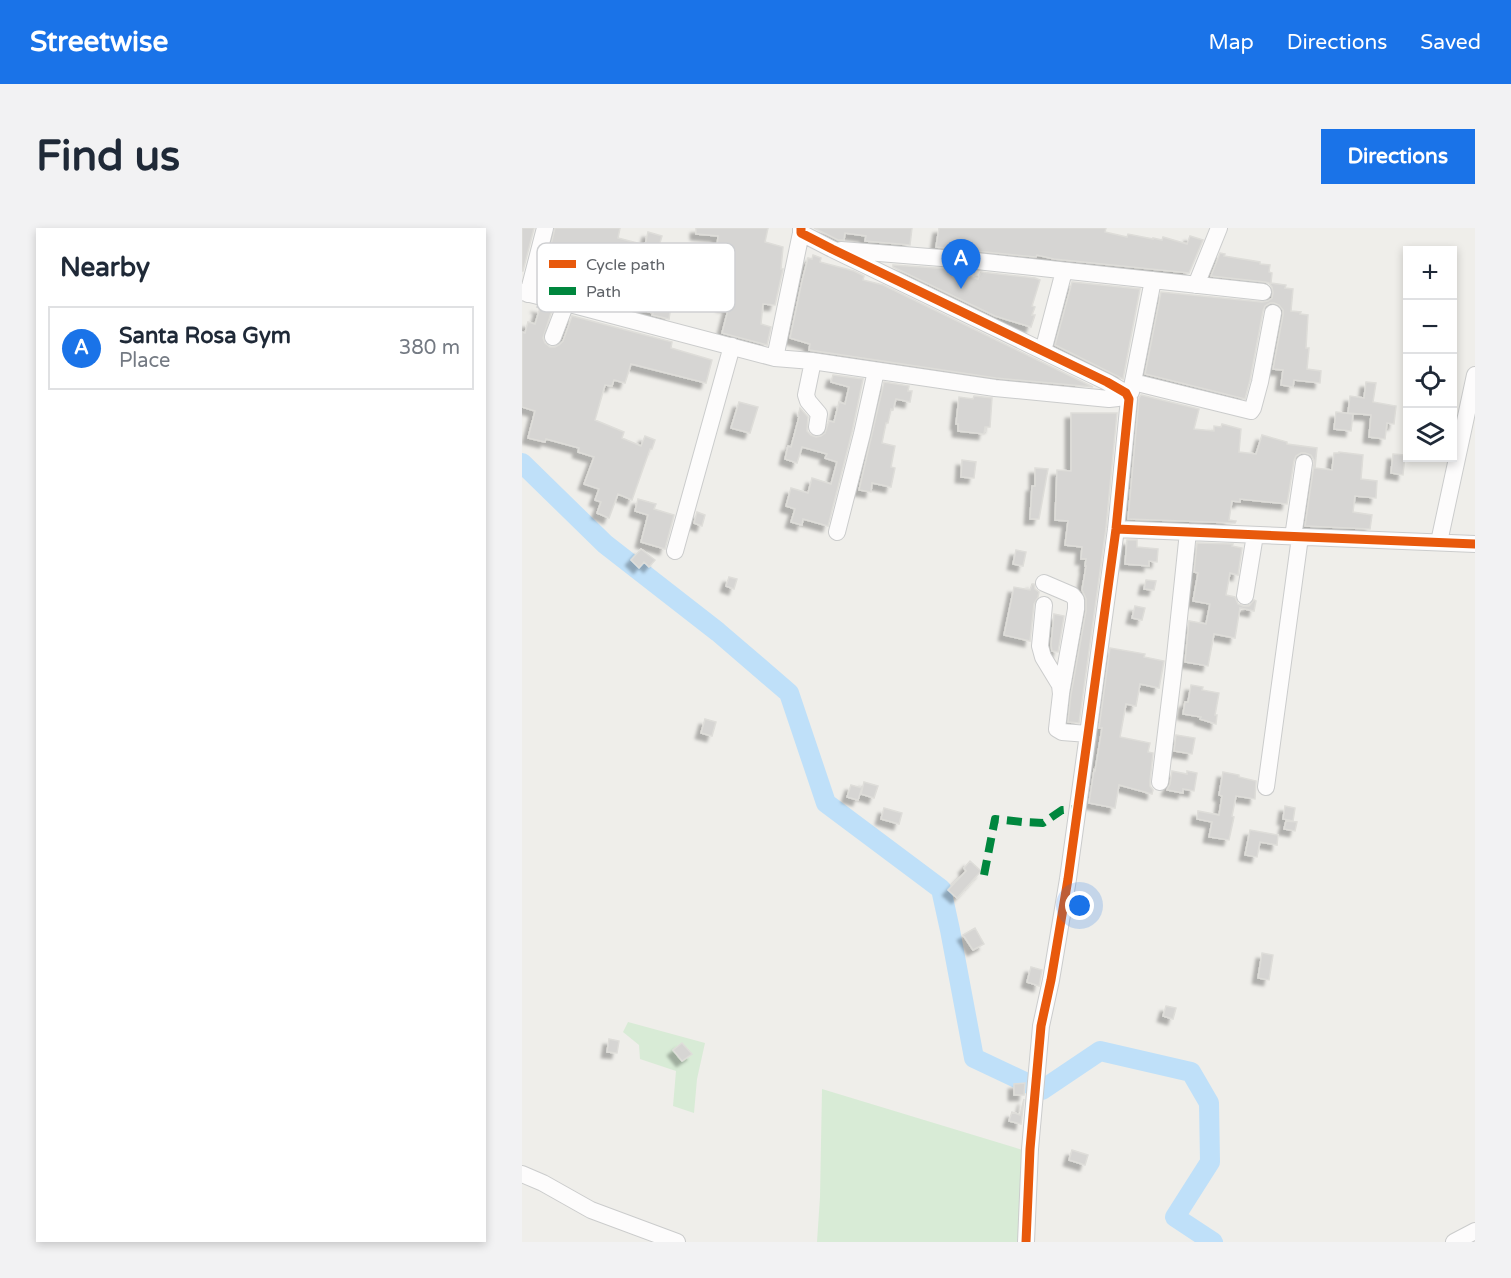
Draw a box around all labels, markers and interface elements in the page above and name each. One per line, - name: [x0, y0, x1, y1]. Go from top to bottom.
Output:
- text: Streetwise: [30, 25, 168, 59]
- text: Map: [1208, 30, 1254, 55]
- text: Directions: [1287, 30, 1387, 55]
- text: Saved: [1420, 30, 1481, 55]
- button: Directions: [1321, 129, 1475, 184]
- text: Find us: [36, 131, 180, 182]
- pin: A: [942, 239, 980, 289]
- legend: [537, 243, 735, 312]
- map controls: [1403, 246, 1457, 462]
- button: +: [1403, 246, 1457, 300]
- text: Nearby: [60, 252, 150, 283]
- text: Cycle path: [586, 255, 665, 275]
- text: Path: [586, 282, 621, 302]
- button: −: [1403, 300, 1457, 354]
- text: Santa Rosa Gym: [119, 323, 291, 349]
- text: A: [74, 336, 89, 360]
- text: 380 m: [399, 336, 460, 360]
- text: Place: [119, 349, 170, 373]
- button: locate: [1403, 354, 1457, 408]
- button: layers: [1403, 408, 1457, 462]
- your location: [1065, 891, 1094, 920]

